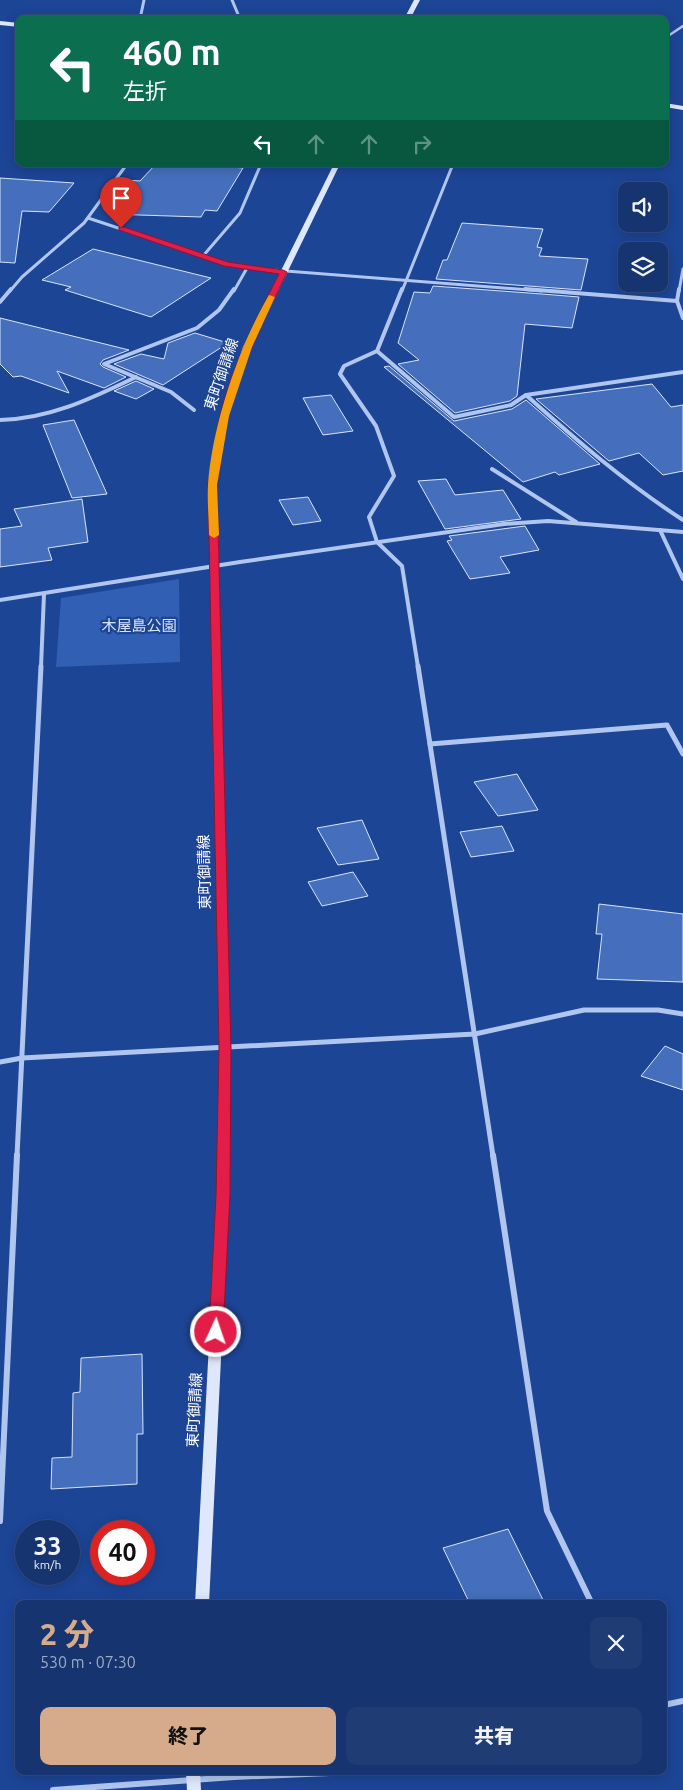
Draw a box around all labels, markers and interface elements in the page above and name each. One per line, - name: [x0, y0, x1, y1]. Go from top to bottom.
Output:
- text: 460 m: [123, 32, 221, 72]
- icon: left: [40, 35, 105, 100]
- text: 左折: [123, 78, 167, 103]
- icon: left: [249, 130, 277, 158]
- icon: ahead: [302, 130, 330, 158]
- icon: ahead: [355, 130, 383, 158]
- icon: right: [408, 130, 436, 158]
- pin: [100, 177, 142, 228]
- map controls: [618, 182, 668, 292]
- button: sound: [618, 182, 668, 232]
- icon: arrive: [107, 184, 135, 212]
- button: layers: [618, 242, 668, 292]
- street label: 東町御請線: [201, 336, 241, 412]
- park label: 木屋島公園: [101, 617, 177, 634]
- street label: 東町御請線: [195, 834, 213, 910]
- position arrow: [189, 1305, 241, 1357]
- street label: 東町御請線: [184, 1372, 204, 1448]
- speed limit sign: 40: [90, 1520, 155, 1585]
- text: 33: [33, 1532, 62, 1560]
- text: km/h: [34, 1558, 61, 1571]
- text: 2 分: [40, 1617, 94, 1651]
- button: close: [590, 1617, 642, 1669]
- text: 530 m · 07:30: [40, 1653, 136, 1671]
- button: 終了: [40, 1707, 336, 1765]
- button: 共有: [346, 1707, 642, 1765]

